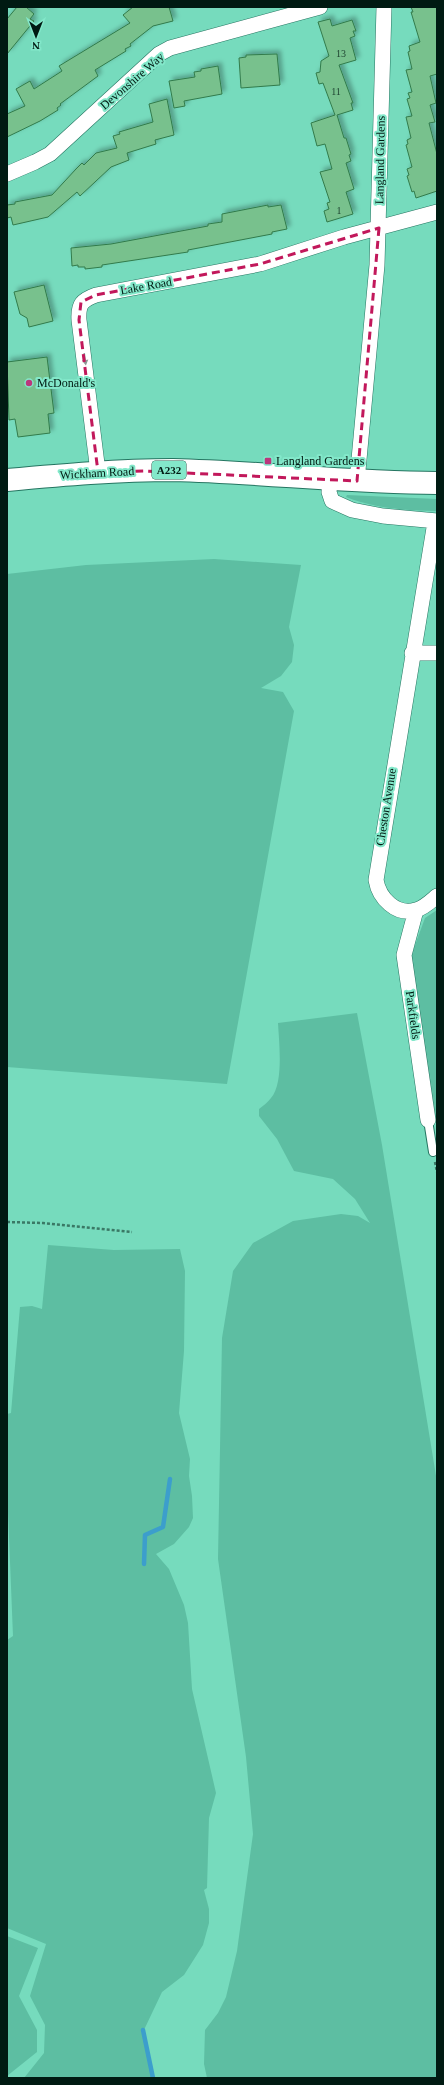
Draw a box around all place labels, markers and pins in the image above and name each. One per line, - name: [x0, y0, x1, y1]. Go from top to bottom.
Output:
- place label: McDonald's: [37, 376, 95, 390]
- marker: McDonald's: [24, 378, 34, 388]
- place label: Langland Gardens: [276, 454, 365, 468]
- marker: Langland Gardens: [263, 456, 273, 466]

